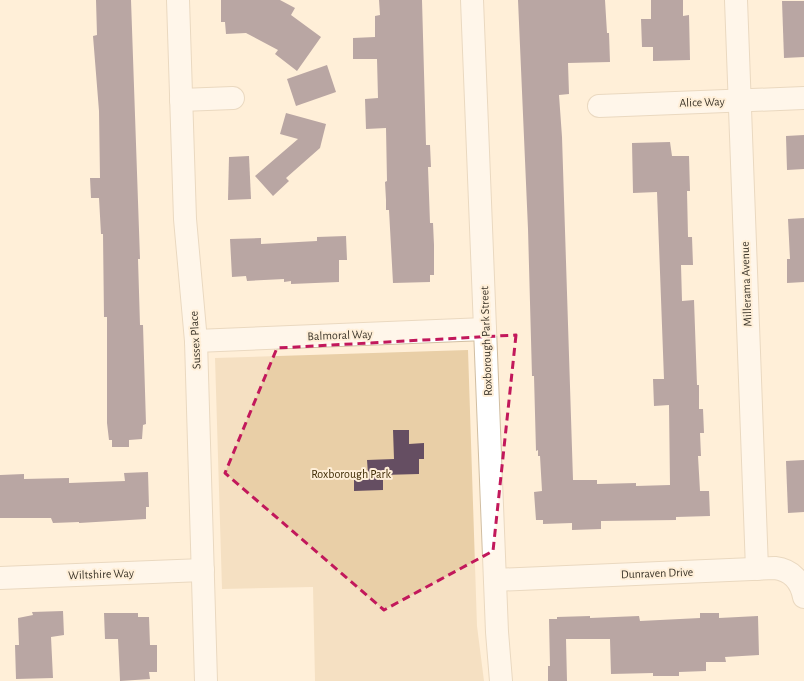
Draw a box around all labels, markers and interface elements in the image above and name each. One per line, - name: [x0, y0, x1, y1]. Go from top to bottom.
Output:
- street label: Alice Way: [679, 95, 725, 110]
- street label: Millerama Avenue: [739, 241, 753, 327]
- street label: Roxborough Park Street: [478, 286, 494, 396]
- street label: Sussex Place: [187, 311, 203, 369]
- street label: Balmoral Way: [307, 328, 373, 343]
- park label: Roxborough Park: [311, 468, 391, 480]
- street label: Dunraven Drive: [621, 566, 693, 580]
- street label: Wiltshire Way: [68, 567, 134, 582]

